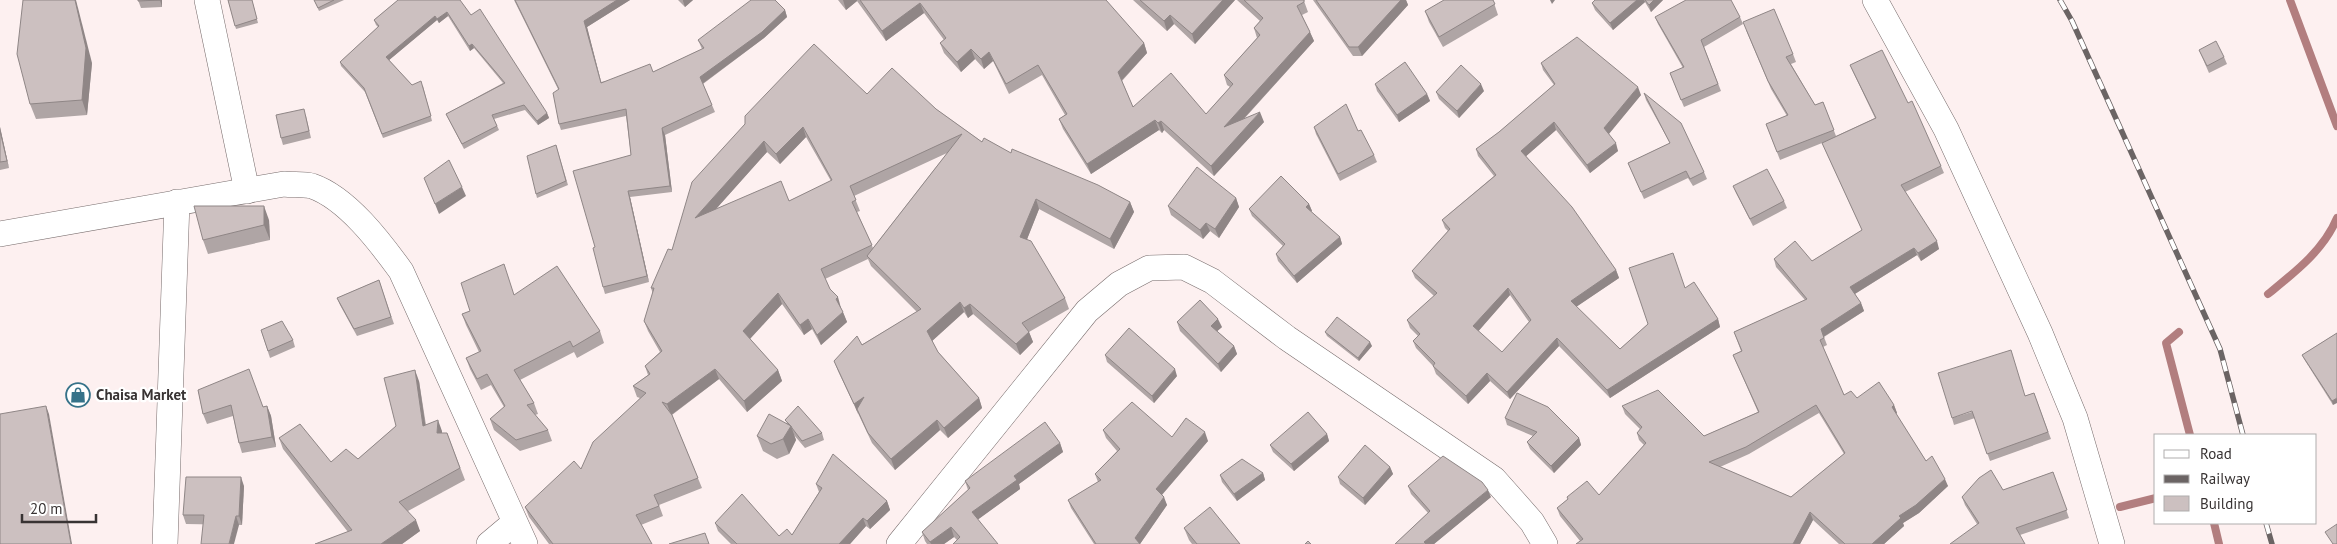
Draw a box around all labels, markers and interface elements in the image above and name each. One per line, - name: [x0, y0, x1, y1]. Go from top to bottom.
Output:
- shop icon: Chaisa Market: [65, 382, 91, 408]
- place label: Chaisa Market: [96, 385, 187, 404]
- legend: [2154, 434, 2317, 524]
- text: Road: [2200, 444, 2232, 463]
- text: Railway: [2200, 469, 2250, 488]
- scale bar: [22, 492, 96, 524]
- text: Building: [2200, 494, 2254, 513]
- text: 20 m: [30, 499, 63, 518]

